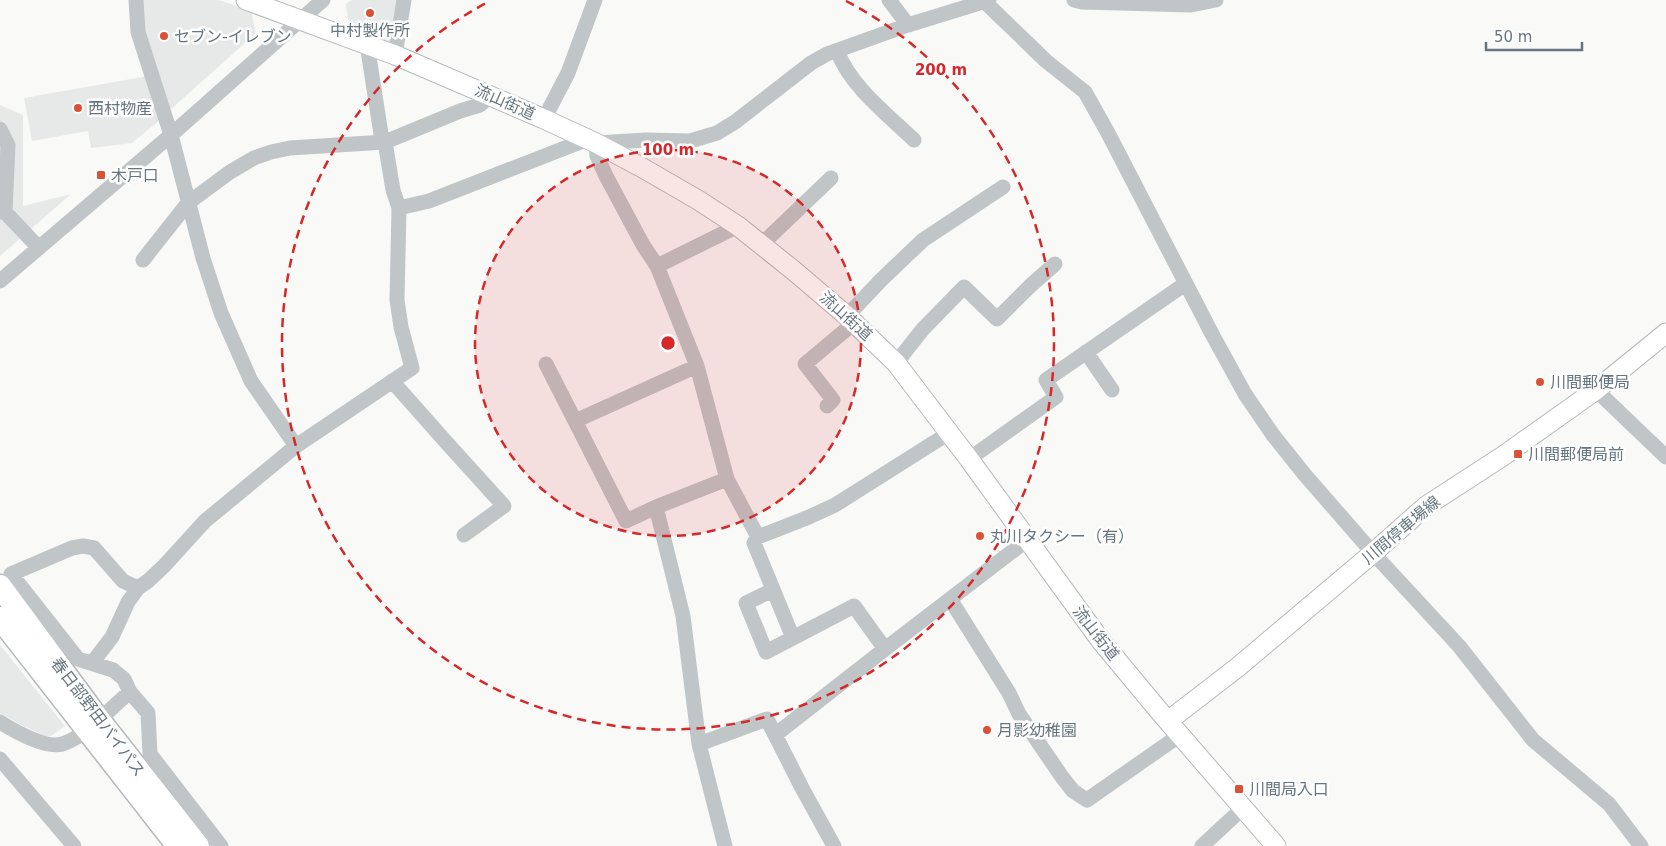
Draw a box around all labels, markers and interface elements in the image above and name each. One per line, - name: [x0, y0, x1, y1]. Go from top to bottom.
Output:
- marker: 中村製作所: [364, 7, 376, 19]
- scale bar: [1486, 20, 1582, 52]
- place label: 中村製作所: [330, 21, 410, 40]
- place label: セブン-イレブン: [174, 27, 292, 46]
- text: 50 m: [1494, 28, 1532, 46]
- marker: セブン-イレブン: [158, 30, 170, 42]
- text: 200 m: [915, 61, 967, 79]
- street label: 流山街道: [472, 80, 538, 124]
- place label: 西村物産: [88, 99, 152, 118]
- marker: 西村物産: [72, 102, 84, 114]
- text: 100 m: [642, 141, 694, 159]
- place label: 木戸口: [111, 166, 159, 185]
- marker: 木戸口: [95, 169, 107, 181]
- street label: 流山街道: [816, 288, 876, 344]
- centre of rings: [659, 334, 677, 352]
- place label: 川間郵便局: [1550, 373, 1630, 392]
- marker: 川間郵便局: [1534, 376, 1546, 388]
- place label: 川間郵便局前: [1528, 445, 1624, 464]
- marker: 川間郵便局前: [1512, 448, 1524, 460]
- street label: 川間停車場線: [1358, 492, 1444, 568]
- place label: 丸川タクシー（有）: [990, 527, 1134, 546]
- marker: 丸川タクシー（有）: [974, 530, 986, 542]
- street label: 流山街道: [1069, 602, 1123, 664]
- street label: 春日部野田バイパス: [47, 654, 149, 780]
- place label: 月影幼稚園: [997, 721, 1077, 740]
- marker: 月影幼稚園: [981, 724, 993, 736]
- place label: 川間局入口: [1249, 780, 1329, 799]
- marker: 川間局入口: [1233, 783, 1245, 795]

